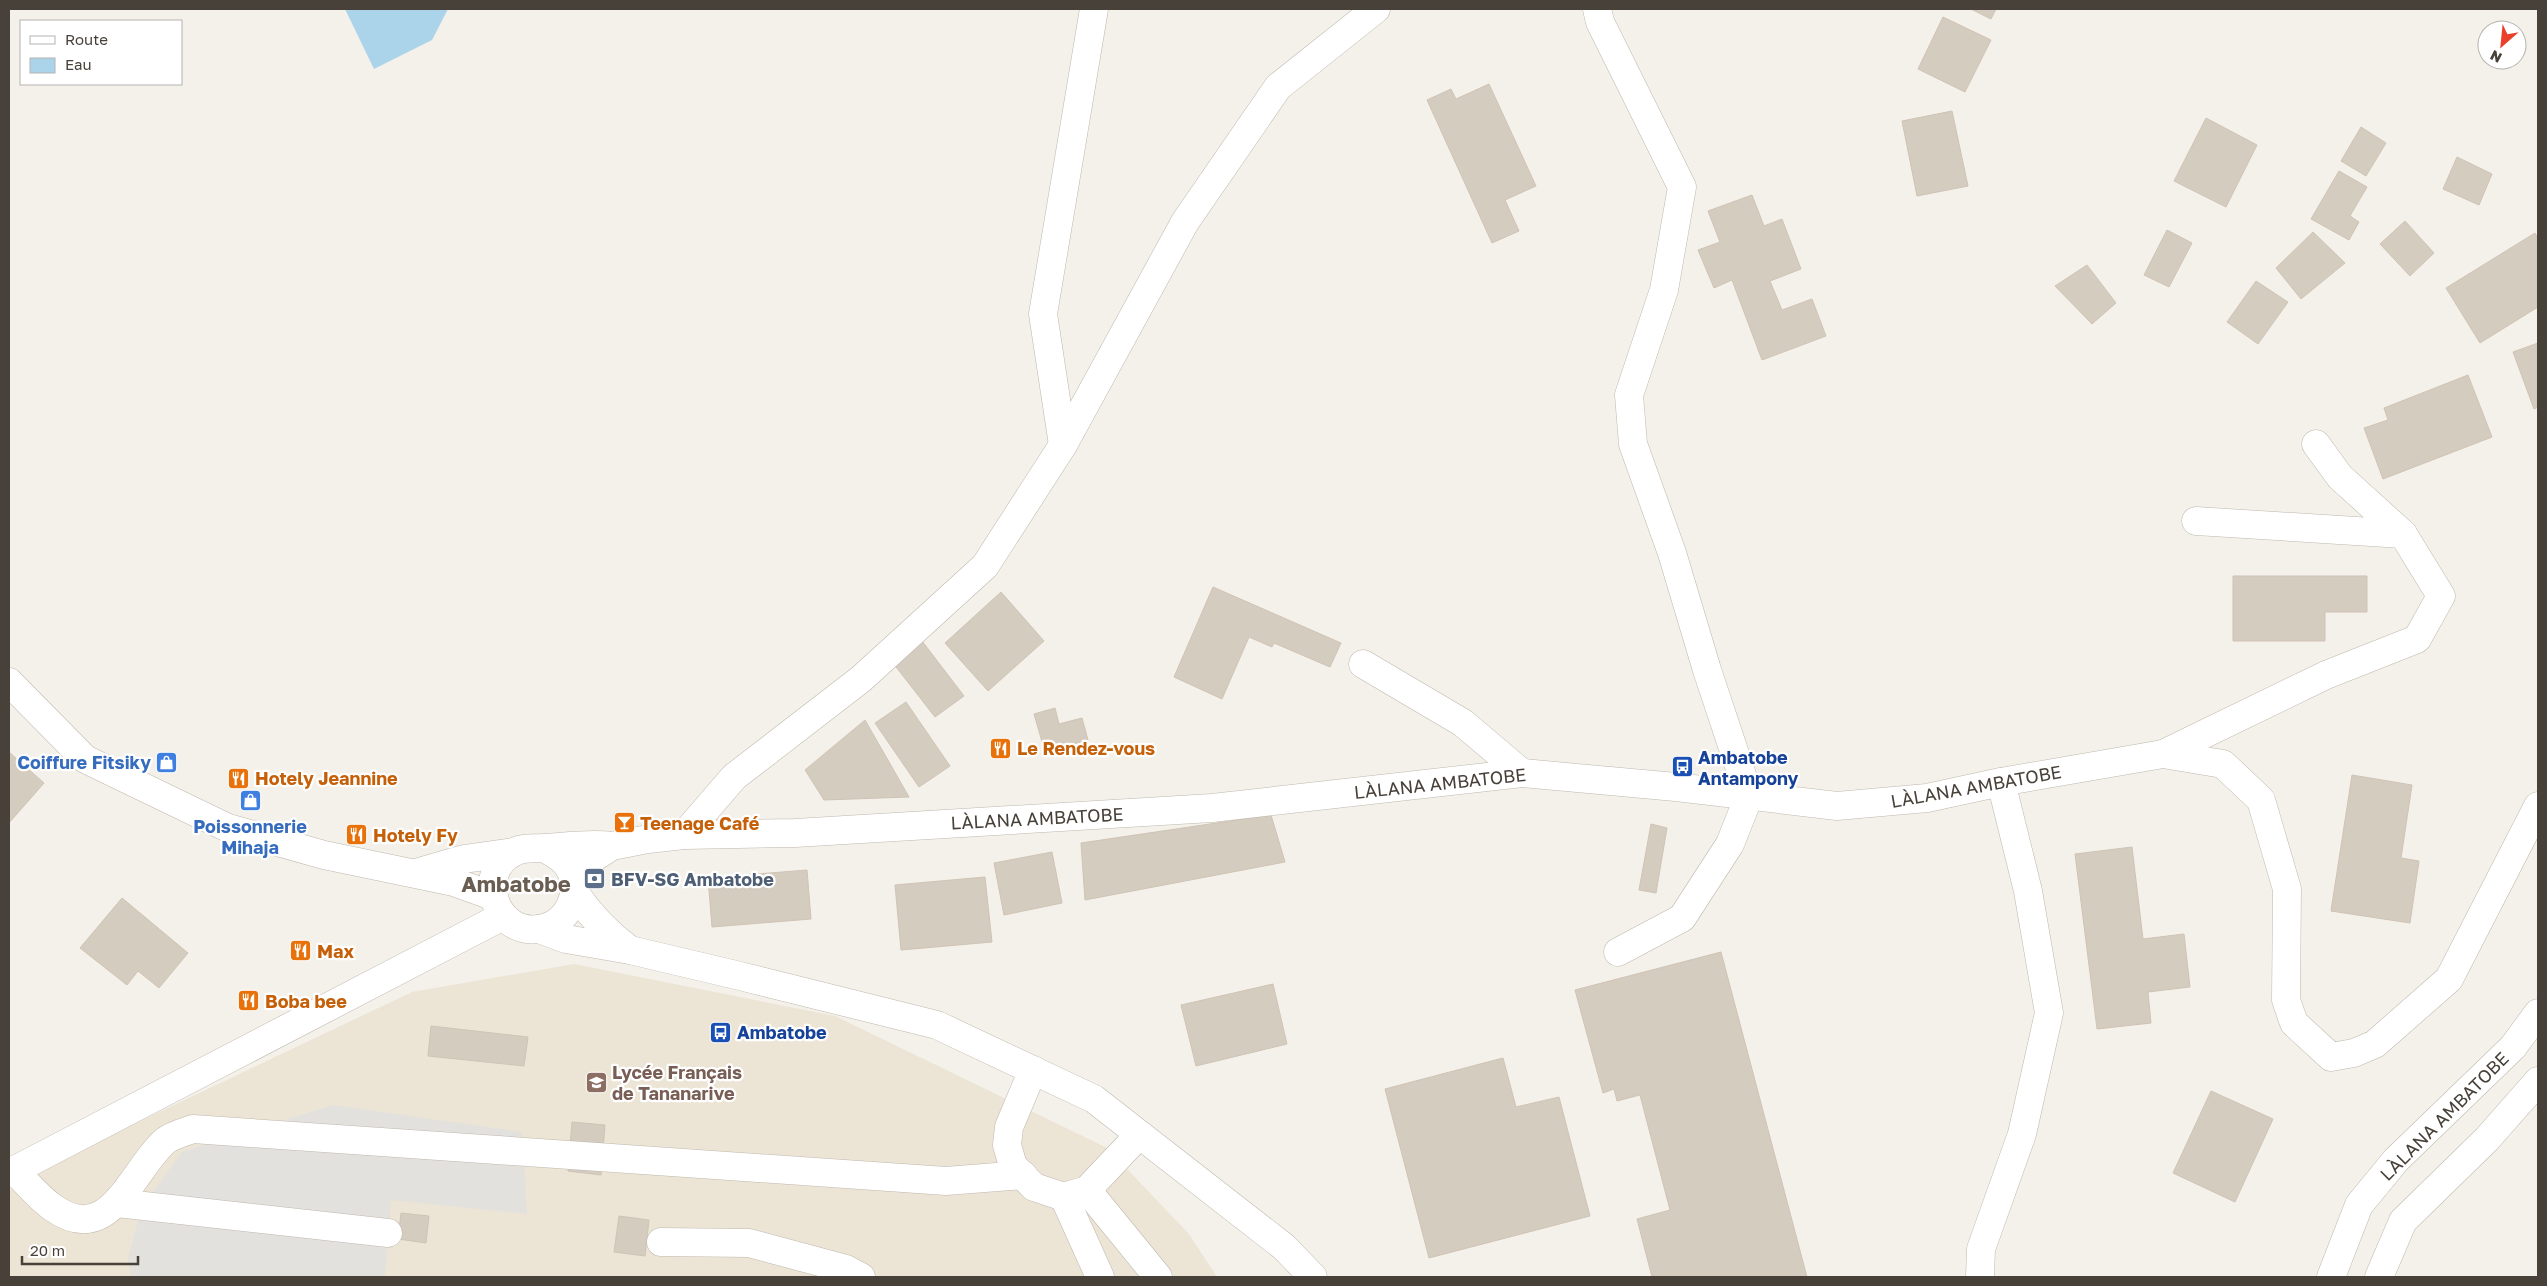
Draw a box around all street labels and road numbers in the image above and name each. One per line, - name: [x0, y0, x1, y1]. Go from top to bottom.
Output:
- street label: LÀLANA AMBATOBE: [1889, 760, 2063, 812]
- street label: LÀLANA AMBATOBE: [1353, 763, 1527, 803]
- street label: LÀLANA AMBATOBE: [950, 802, 1124, 834]
- street label: LÀLANA AMBATOBE: [2375, 1047, 2513, 1185]

